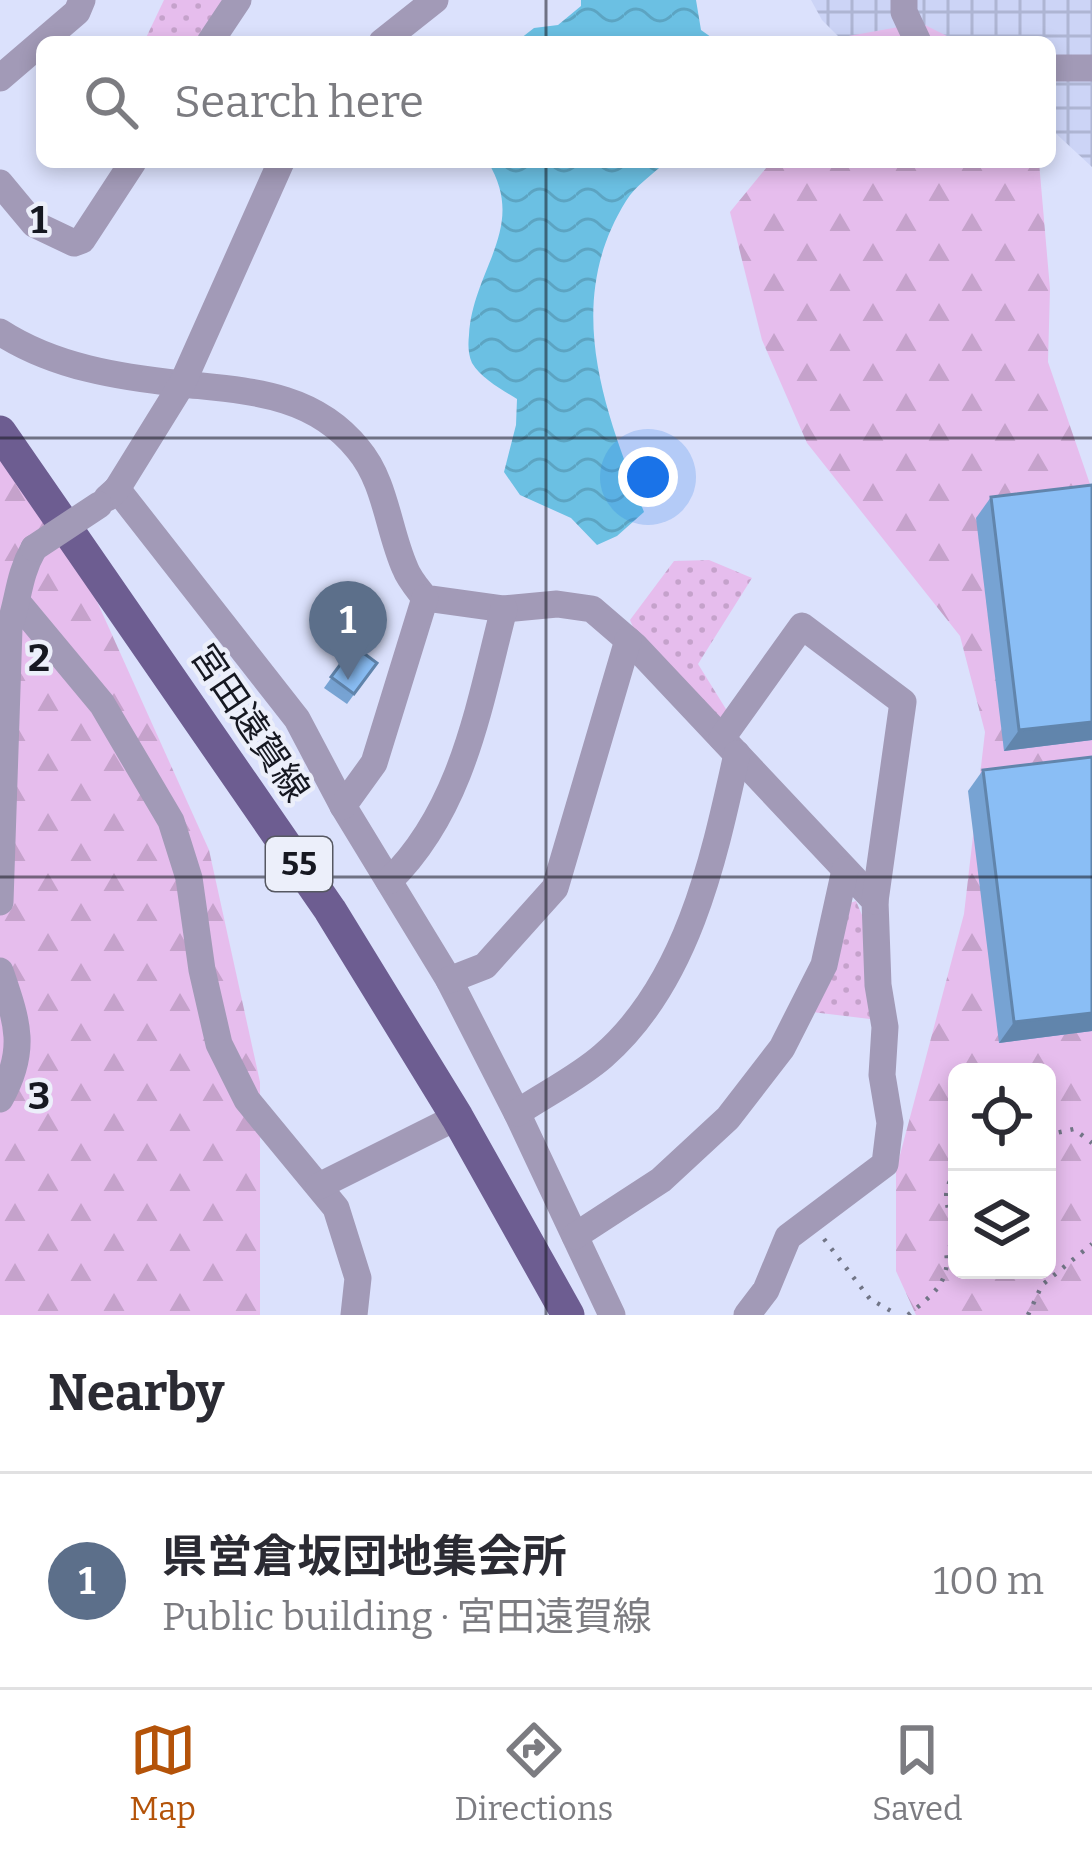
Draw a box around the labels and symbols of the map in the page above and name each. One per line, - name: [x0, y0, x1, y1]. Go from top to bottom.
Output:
- text: 1: [31, 197, 48, 243]
- your location: [618, 447, 678, 507]
- pin: 1: [309, 581, 387, 680]
- text: 2: [28, 635, 50, 681]
- street label: 宮田遠賀線: [181, 636, 319, 810]
- road number: 55: [266, 837, 332, 891]
- text: 3: [28, 1073, 50, 1119]

